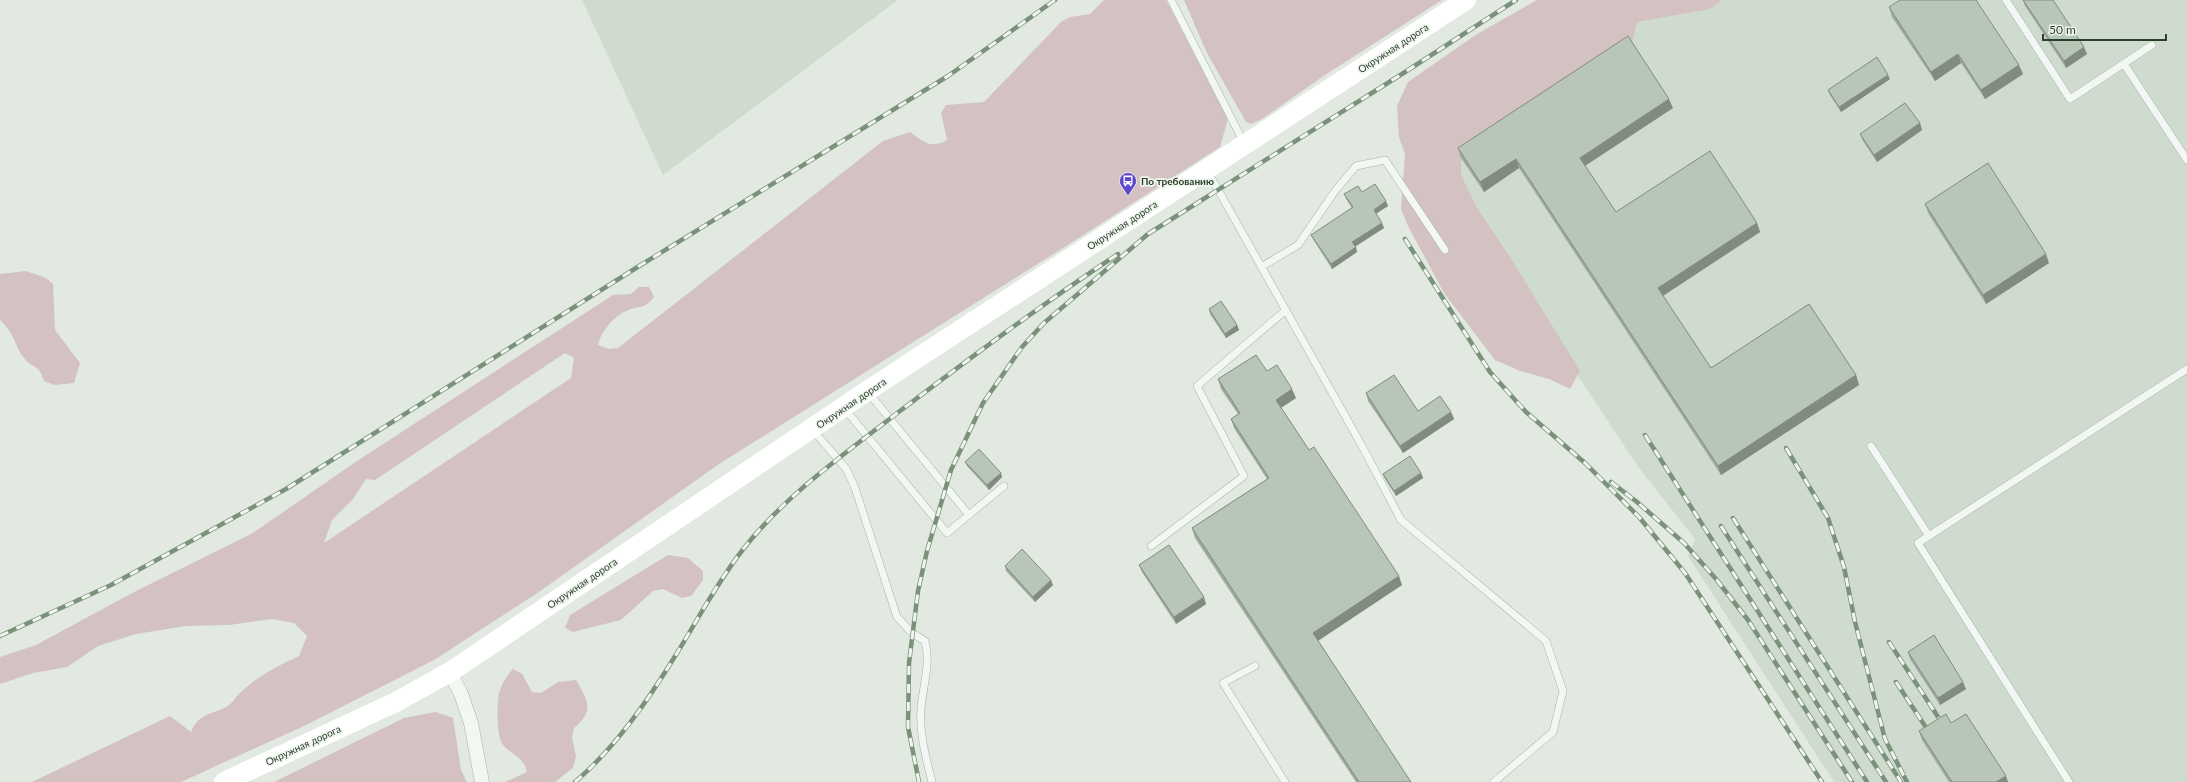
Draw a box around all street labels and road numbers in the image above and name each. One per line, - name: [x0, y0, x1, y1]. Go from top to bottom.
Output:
- street label: Окружная дорога: [1355, 21, 1431, 75]
- street label: Окружная дорога: [1084, 198, 1160, 252]
- street label: Окружная дорога: [814, 375, 888, 431]
- street label: Окружная дорога: [545, 555, 619, 611]
- street label: Окружная дорога: [263, 722, 343, 768]

